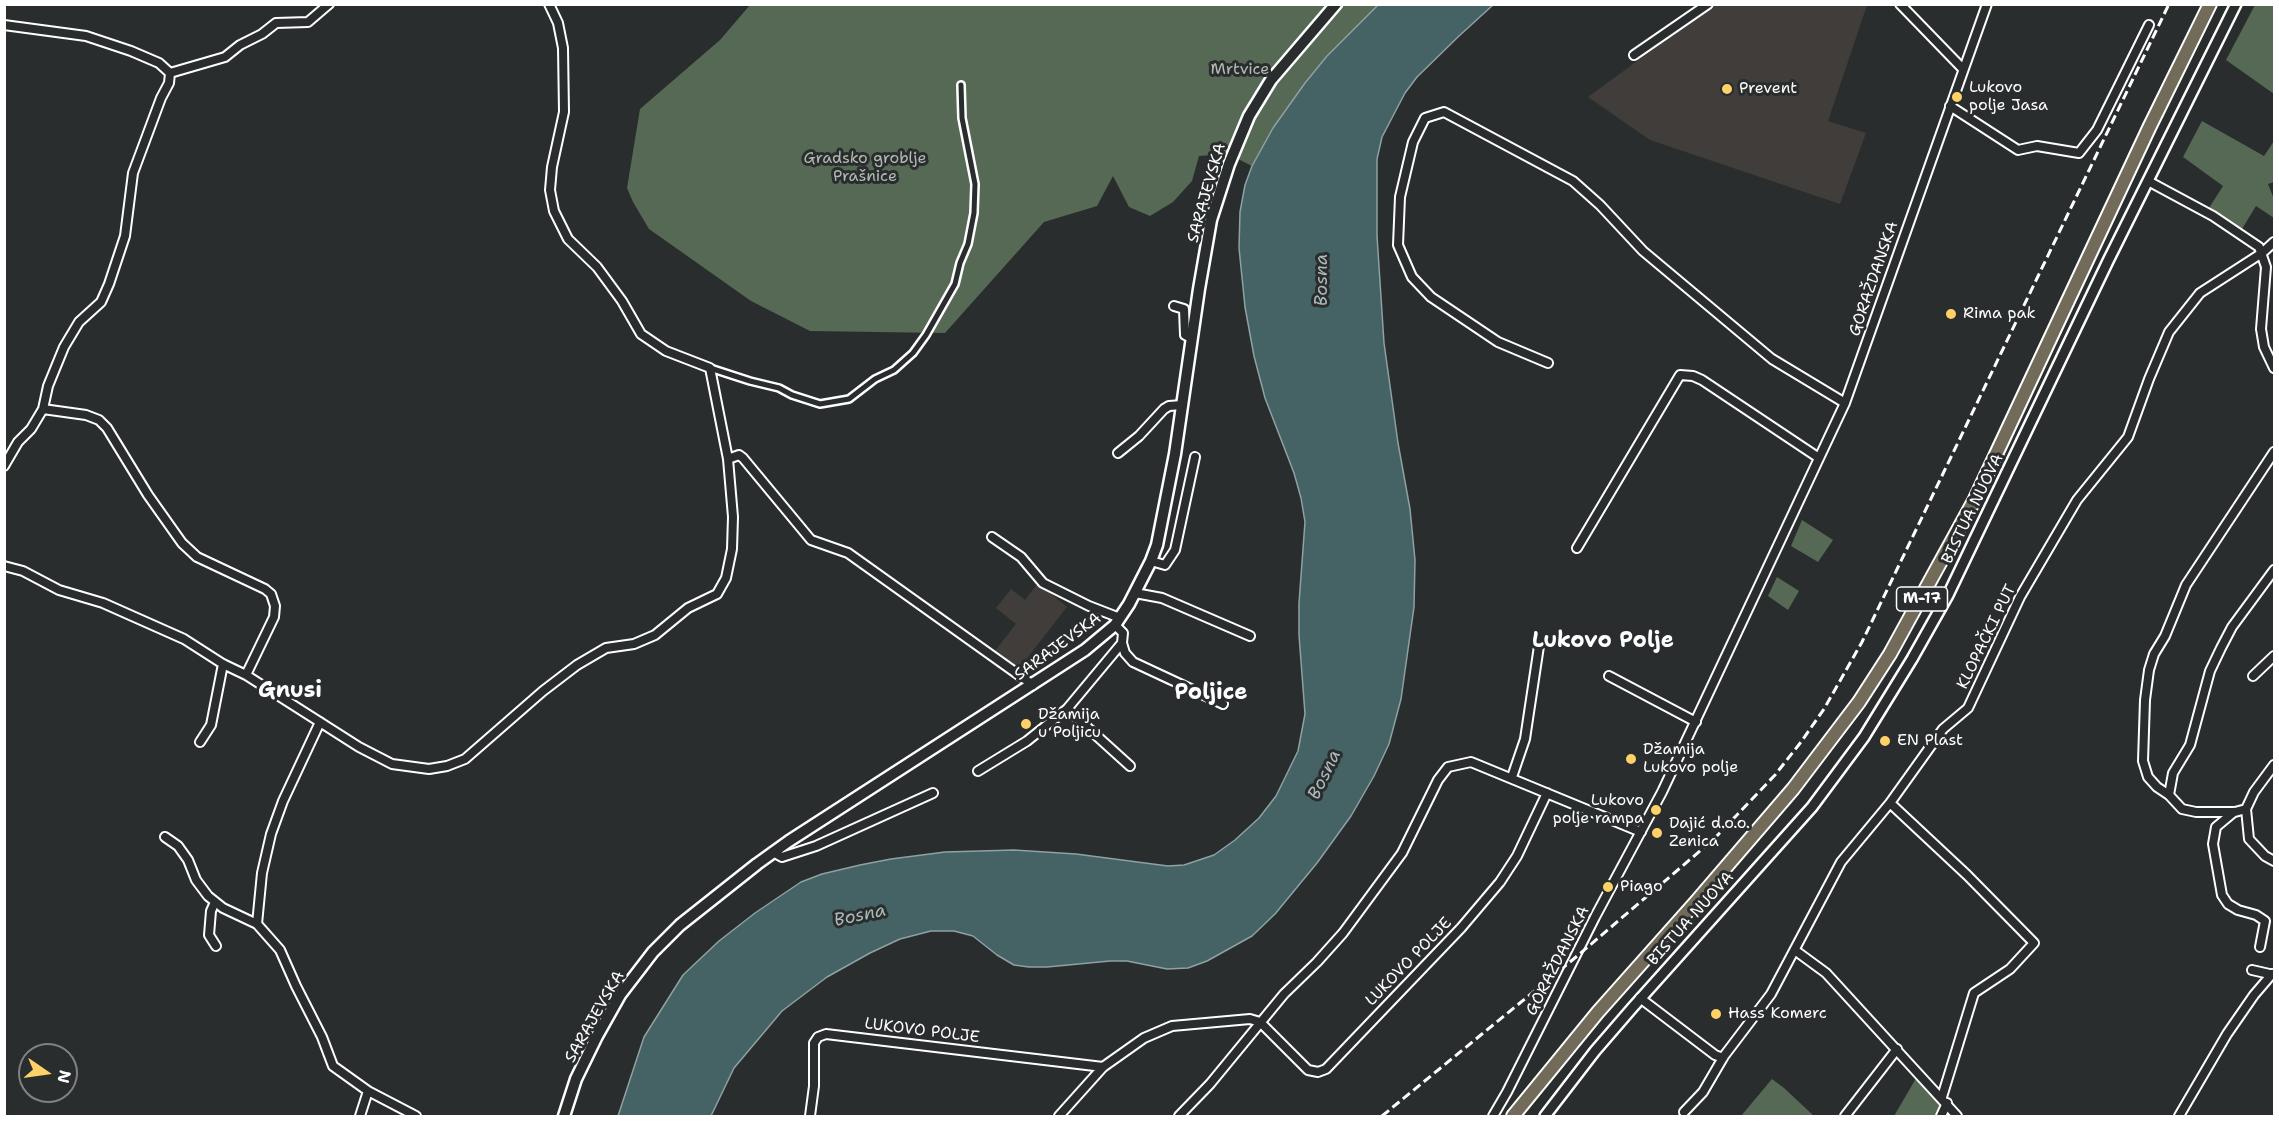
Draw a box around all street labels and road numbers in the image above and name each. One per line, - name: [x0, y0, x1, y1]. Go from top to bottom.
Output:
- street label: SARAJEVSKA: [1184, 141, 1230, 245]
- street label: GORAŽDANSKA: [1845, 219, 1903, 339]
- street label: BISTUA NUOVA: [1938, 451, 2008, 567]
- street label: KLOPAČKI PUT: [1953, 582, 2021, 692]
- road number: M-17: [1896, 587, 1948, 611]
- street label: SARAJEVSKA: [1011, 609, 1105, 685]
- street label: BISTUA NUOVA: [1644, 868, 1738, 970]
- street label: GORAŽDANSKA: [1522, 903, 1594, 1019]
- street label: LUKOVO POLJE: [1362, 914, 1456, 1010]
- street label: SARAJEVSKA: [561, 968, 629, 1066]
- street label: LUKOVO POLJE: [863, 1014, 981, 1048]

